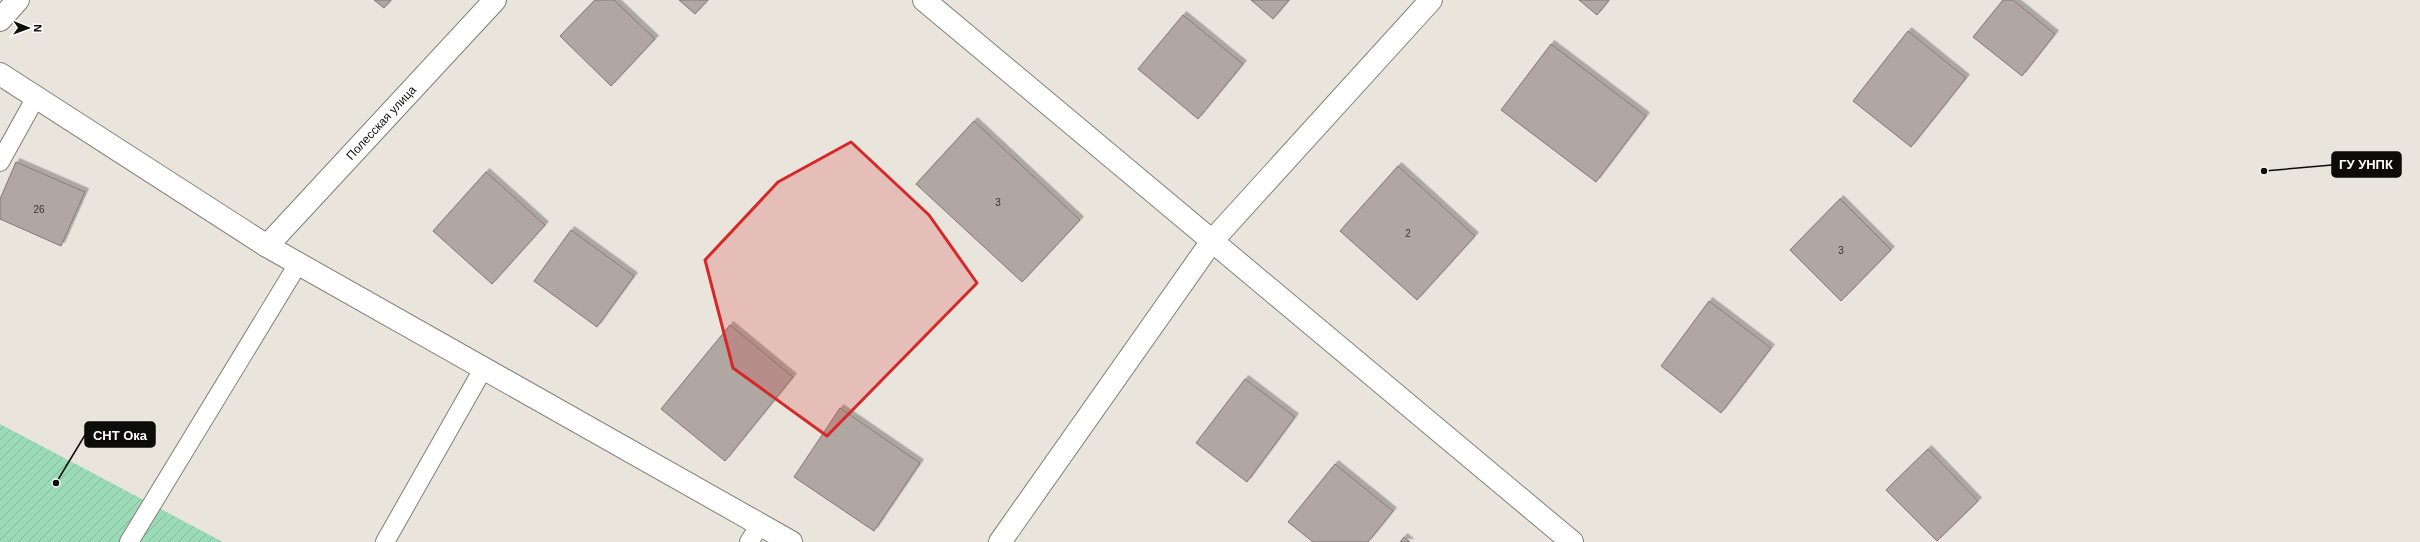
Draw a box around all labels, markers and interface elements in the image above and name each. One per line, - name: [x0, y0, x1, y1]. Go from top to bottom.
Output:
- north arrow: [8, 8, 48, 48]
- text: N: [32, 24, 44, 32]
- street label: Полесская улица: [343, 83, 419, 163]
- callout: ГУ УНПК: [2332, 152, 2401, 177]
- text: ГУ УНПК: [2339, 157, 2393, 172]
- house number: 3: [995, 197, 1001, 208]
- house number: 26: [33, 204, 45, 215]
- house number: 2: [1405, 228, 1411, 239]
- house number: 3: [1838, 245, 1844, 256]
- callout: СНТ Ока: [85, 422, 155, 447]
- text: СНТ Ока: [93, 428, 148, 443]

